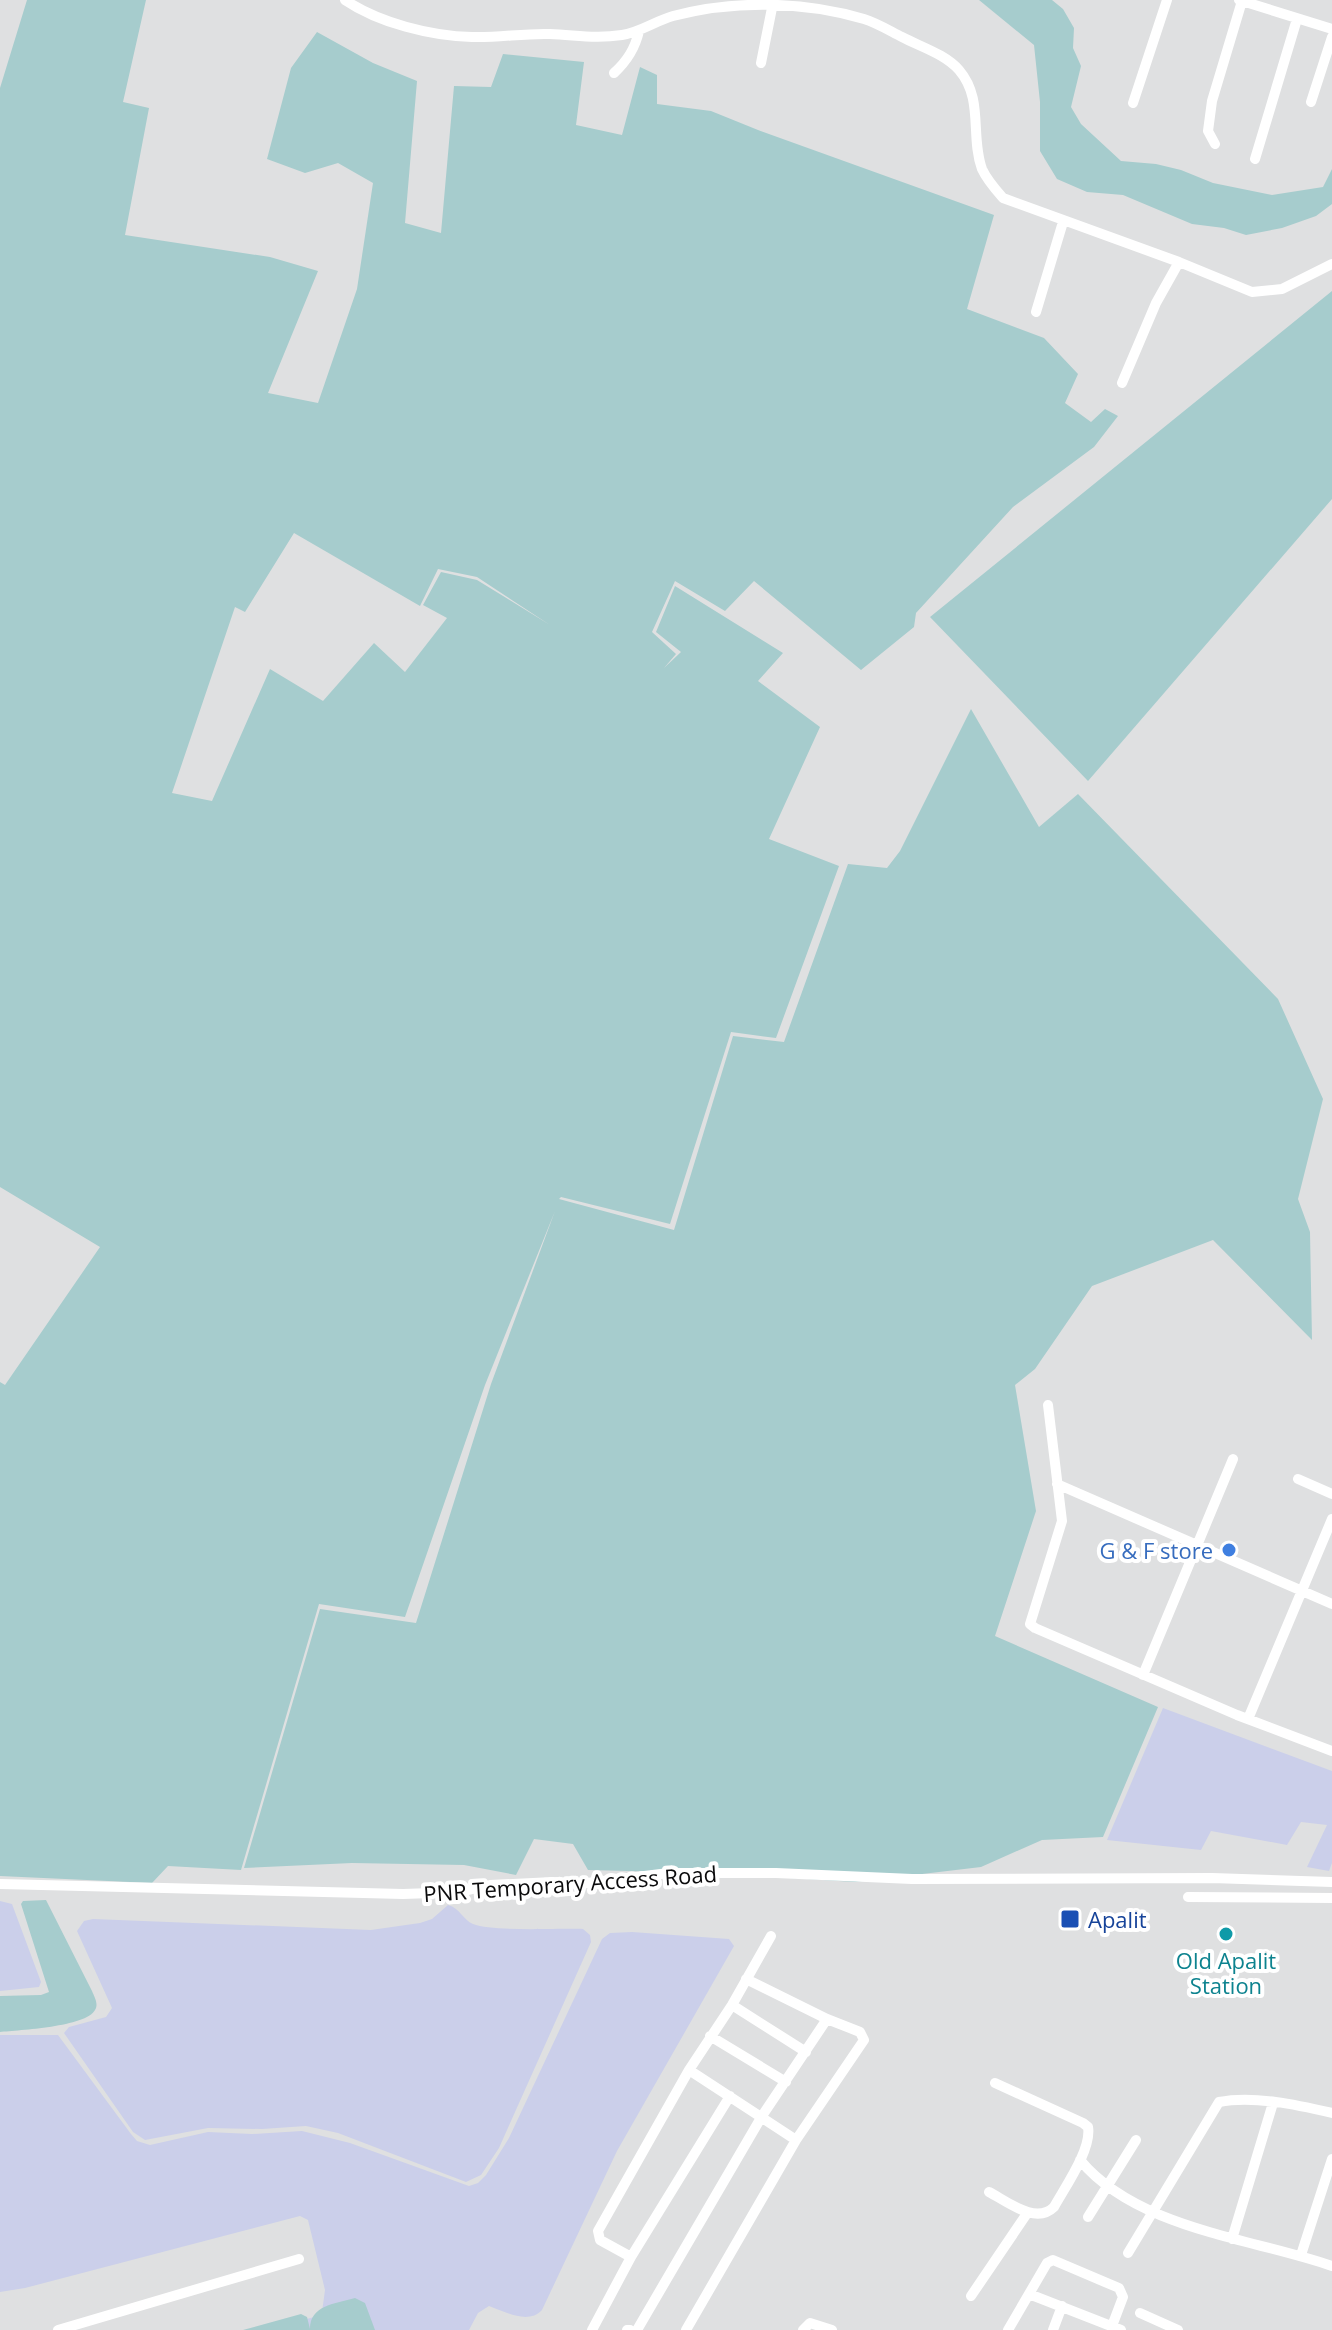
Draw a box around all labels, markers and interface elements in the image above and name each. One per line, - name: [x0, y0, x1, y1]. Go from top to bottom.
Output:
- place label: G & F store: [1100, 1535, 1213, 1565]
- marker: G & F store: [1220, 1541, 1238, 1559]
- street label: PNR Temporary Access Road: [422, 1858, 718, 1908]
- place label: Apalit: [1088, 1904, 1147, 1934]
- marker: Apalit: [1059, 1908, 1081, 1930]
- marker: Old Apalit Station: [1217, 1925, 1235, 1943]
- place label: Old Apalit Station: [1176, 1945, 1276, 2000]

